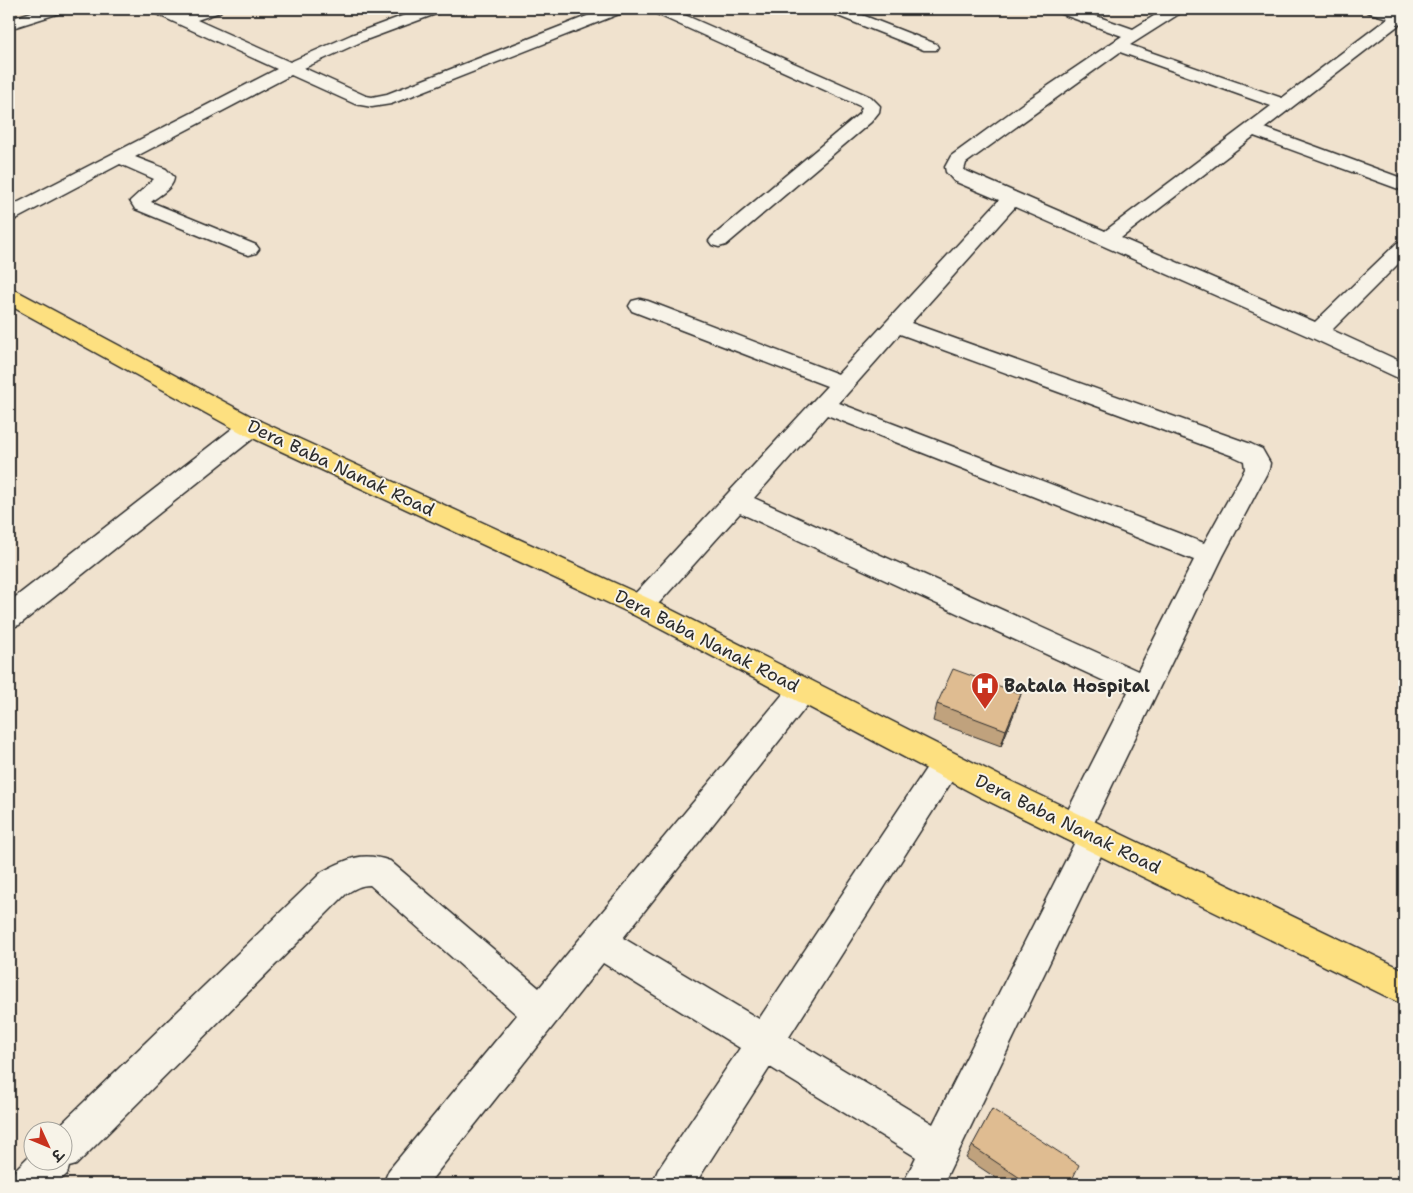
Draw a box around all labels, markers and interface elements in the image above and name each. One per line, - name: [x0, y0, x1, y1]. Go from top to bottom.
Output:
- street label: Dera Baba Nanak Road: [243, 414, 439, 522]
- street label: Dera Baba Nanak Road: [611, 584, 803, 698]
- hospital icon: Batala Hospital: [970, 671, 1000, 710]
- place label: Batala Hospital: [1004, 674, 1150, 698]
- street label: Dera Baba Nanak Road: [971, 768, 1165, 880]
- north arrow: [22, 1120, 72, 1170]
- text: उ: [46, 1144, 68, 1166]

